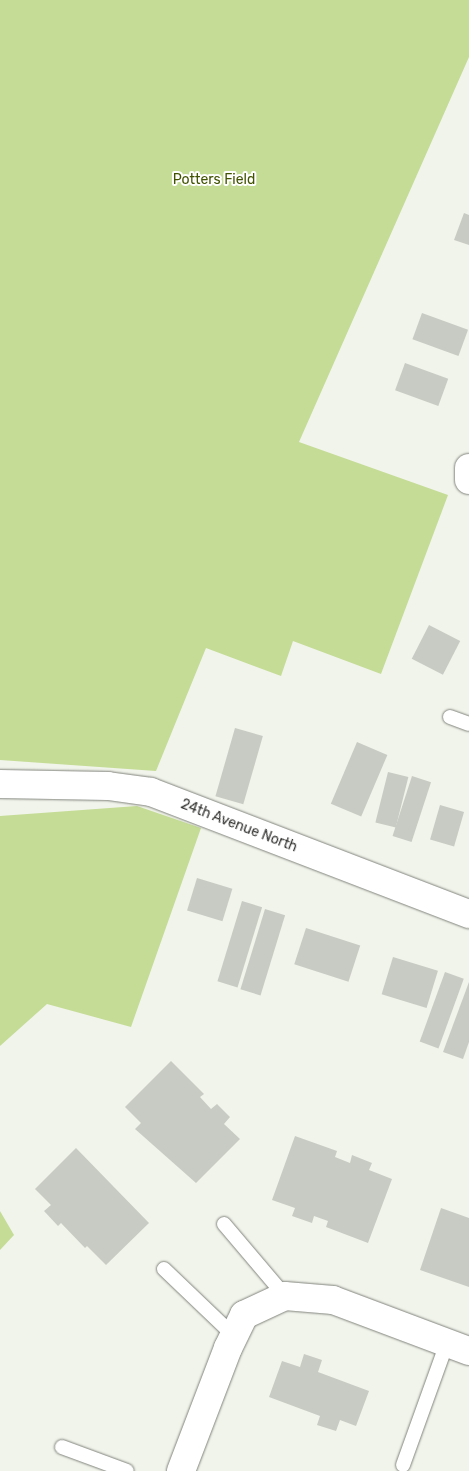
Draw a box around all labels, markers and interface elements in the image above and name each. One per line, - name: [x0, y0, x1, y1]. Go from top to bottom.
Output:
- park label: Potters Field: [173, 172, 255, 188]
- street label: 24th Avenue North: [178, 796, 300, 856]

